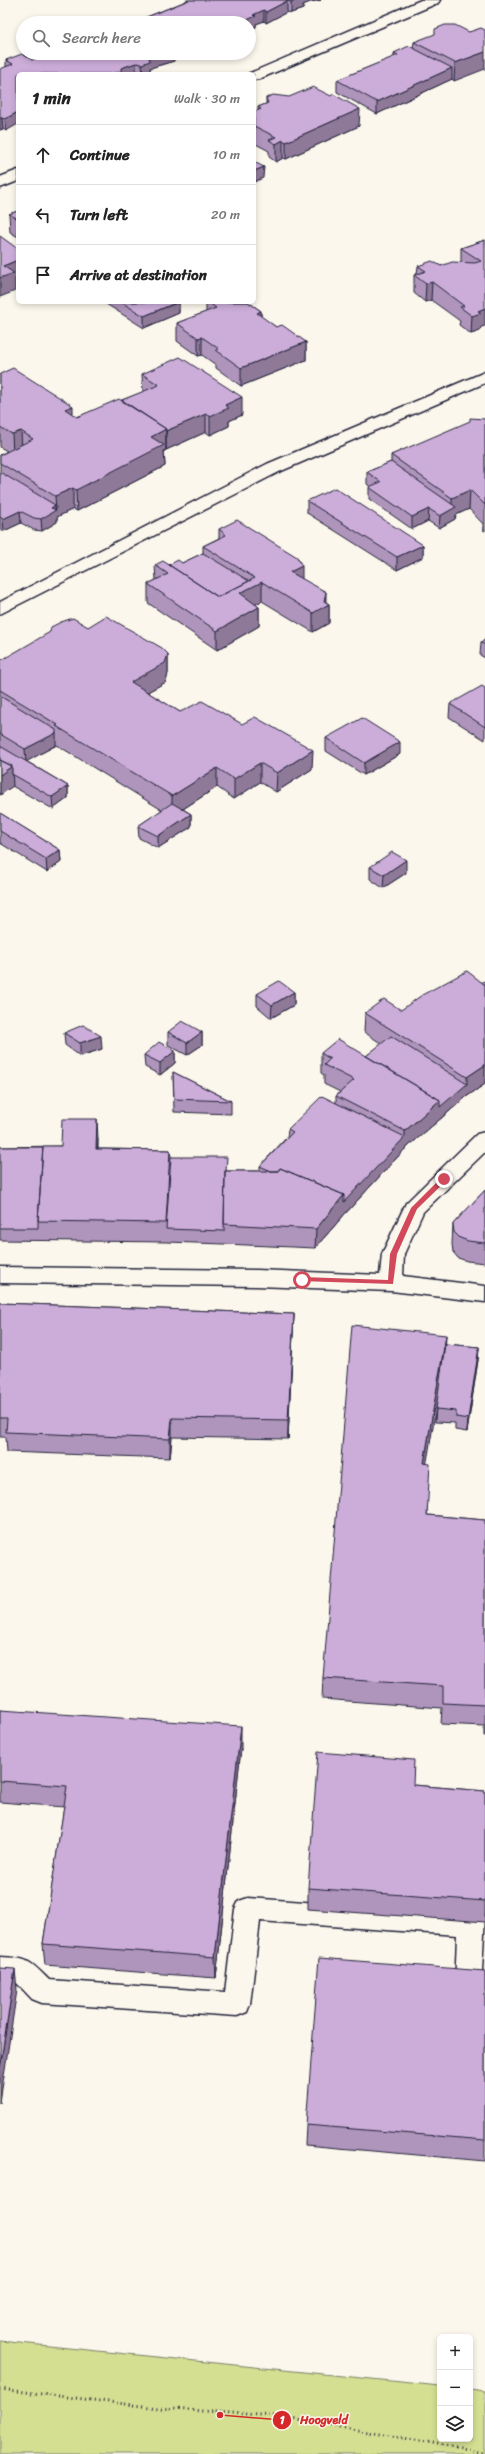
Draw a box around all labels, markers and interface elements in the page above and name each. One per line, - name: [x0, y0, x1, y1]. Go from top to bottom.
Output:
- search box: [16, 16, 256, 60]
- text: Search here: [62, 25, 141, 51]
- icon: search: [30, 27, 52, 49]
- text: 1 min: [32, 83, 71, 113]
- text: Walk · 30 m: [174, 87, 240, 110]
- text: Continue: [70, 142, 130, 168]
- text: 10 m: [213, 143, 240, 166]
- icon: ahead: [32, 144, 54, 166]
- text: Turn left: [70, 202, 128, 228]
- text: 20 m: [211, 203, 240, 226]
- icon: left: [32, 204, 54, 226]
- text: Arrive at destination: [70, 262, 207, 288]
- icon: arrive: [32, 264, 54, 286]
- route end: [435, 1170, 453, 1188]
- route start: [293, 1271, 311, 1289]
- map controls: [437, 2334, 473, 2442]
- button: +: [437, 2334, 473, 2370]
- button: −: [437, 2370, 473, 2406]
- button: layers: [437, 2406, 473, 2442]
- callout: Hoogveld: [272, 2408, 356, 2432]
- text: 1: [279, 2409, 285, 2431]
- text: Hoogveld: [299, 2409, 350, 2431]

